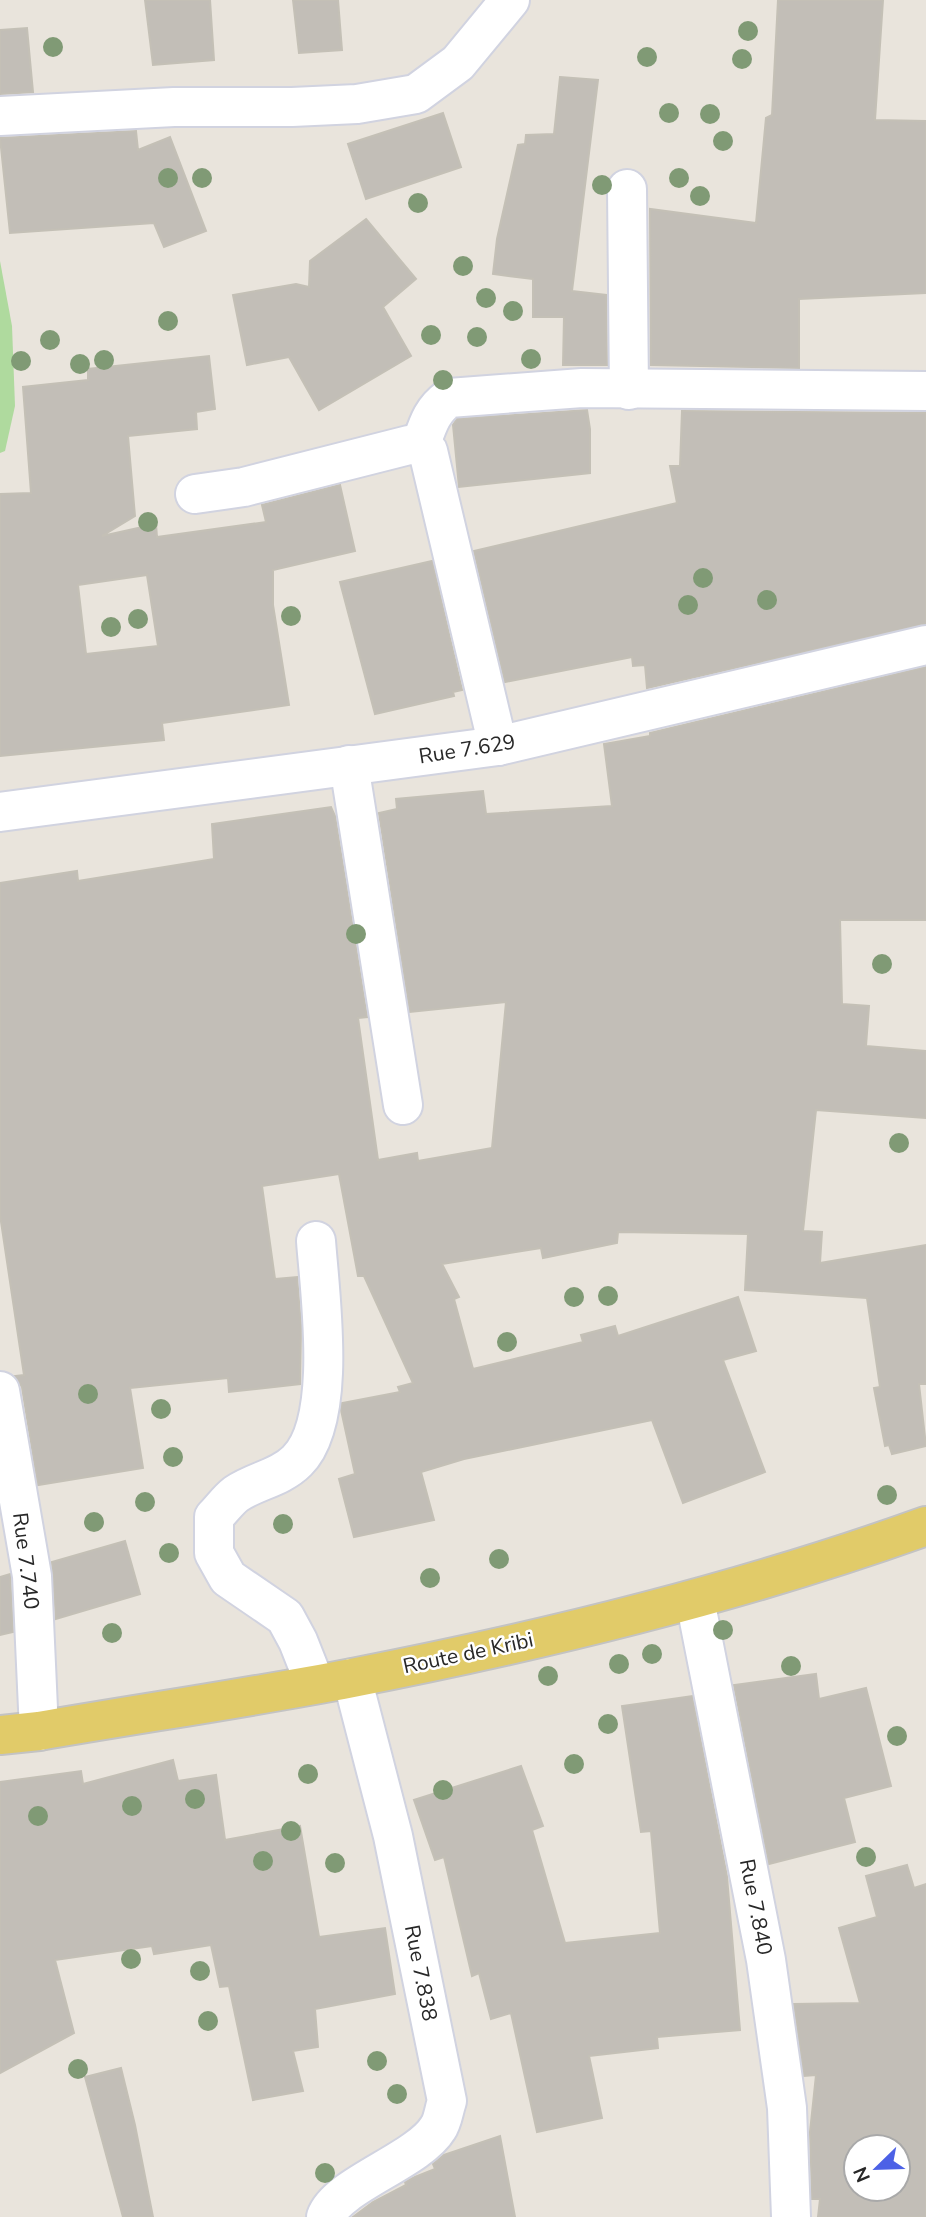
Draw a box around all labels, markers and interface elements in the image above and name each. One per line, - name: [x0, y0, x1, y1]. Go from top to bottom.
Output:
- street label: Rue 7.629: [417, 728, 517, 770]
- street label: Rue 7.740: [6, 1511, 46, 1611]
- street label: Route de Kribi: [400, 1626, 536, 1680]
- street label: Rue 7.840: [733, 1856, 779, 1958]
- street label: Rue 7.838: [398, 1922, 444, 2024]
- north arrow: [842, 2133, 912, 2203]
- text: N: [848, 2163, 877, 2186]

